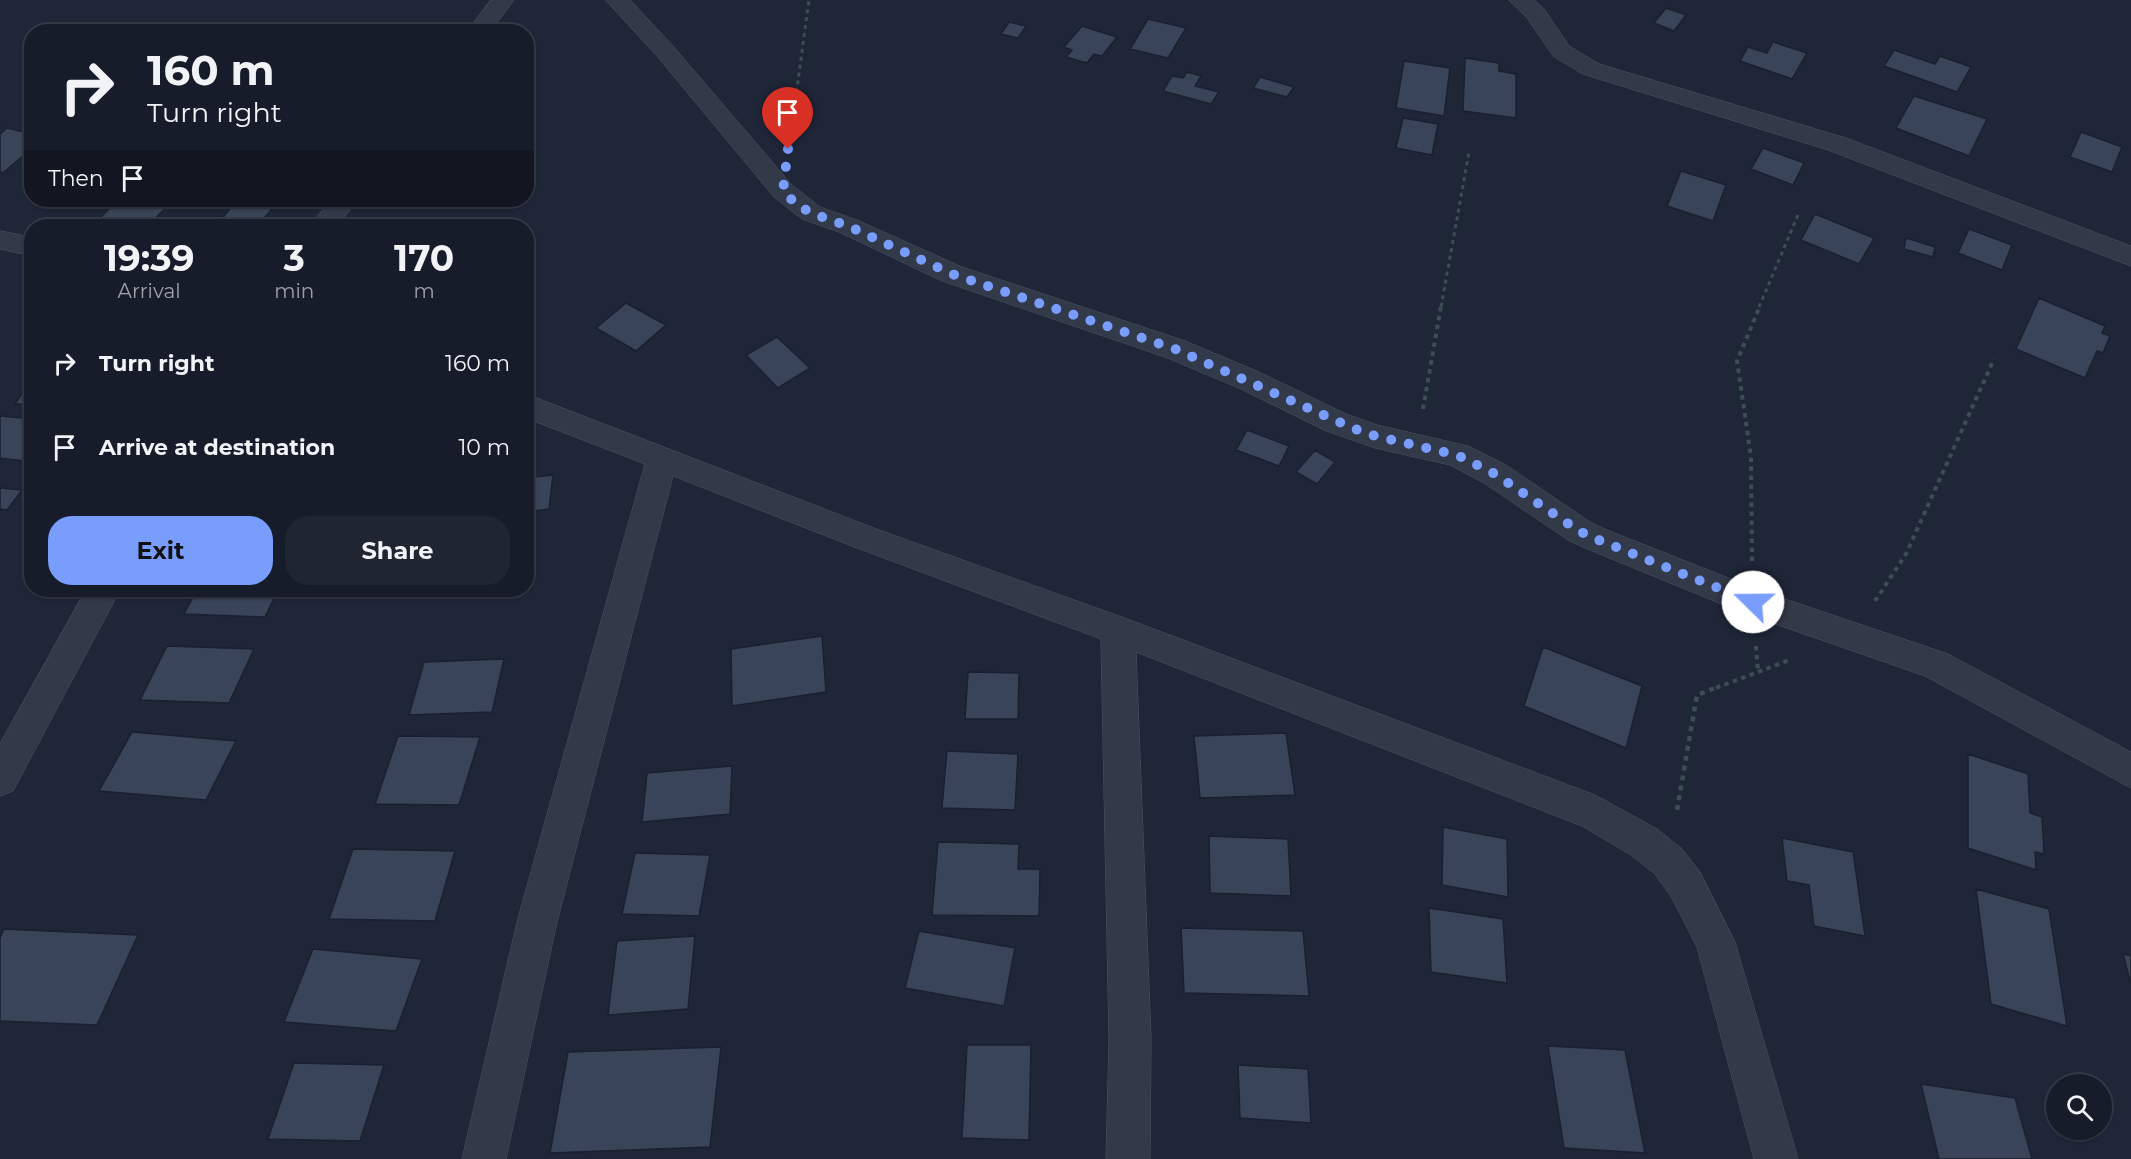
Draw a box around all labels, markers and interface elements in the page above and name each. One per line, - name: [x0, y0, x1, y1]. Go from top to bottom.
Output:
- text: 160 m: [147, 44, 275, 96]
- icon: right: [48, 48, 126, 126]
- pin: [762, 87, 813, 149]
- text: Turn right: [147, 96, 282, 129]
- icon: arrive: [771, 96, 804, 129]
- icon: arrive: [116, 162, 149, 195]
- text: Then: [48, 165, 104, 192]
- text: 19:39: [104, 236, 194, 280]
- text: 3: [284, 236, 305, 280]
- text: 170: [394, 236, 454, 280]
- text: Arrival: [118, 279, 181, 303]
- text: min: [274, 279, 314, 303]
- text: m: [414, 279, 435, 303]
- icon: right: [48, 347, 81, 380]
- text: Turn right: [99, 350, 214, 377]
- text: 160 m: [445, 350, 510, 377]
- icon: arrive: [48, 431, 81, 464]
- text: Arrive at destination: [99, 434, 335, 461]
- text: 10 m: [458, 434, 510, 461]
- button: Exit: [48, 516, 273, 585]
- button: Share: [285, 516, 510, 585]
- position arrow: [1721, 570, 1785, 634]
- map controls: [2046, 1074, 2112, 1140]
- button: search: [2046, 1074, 2112, 1140]

